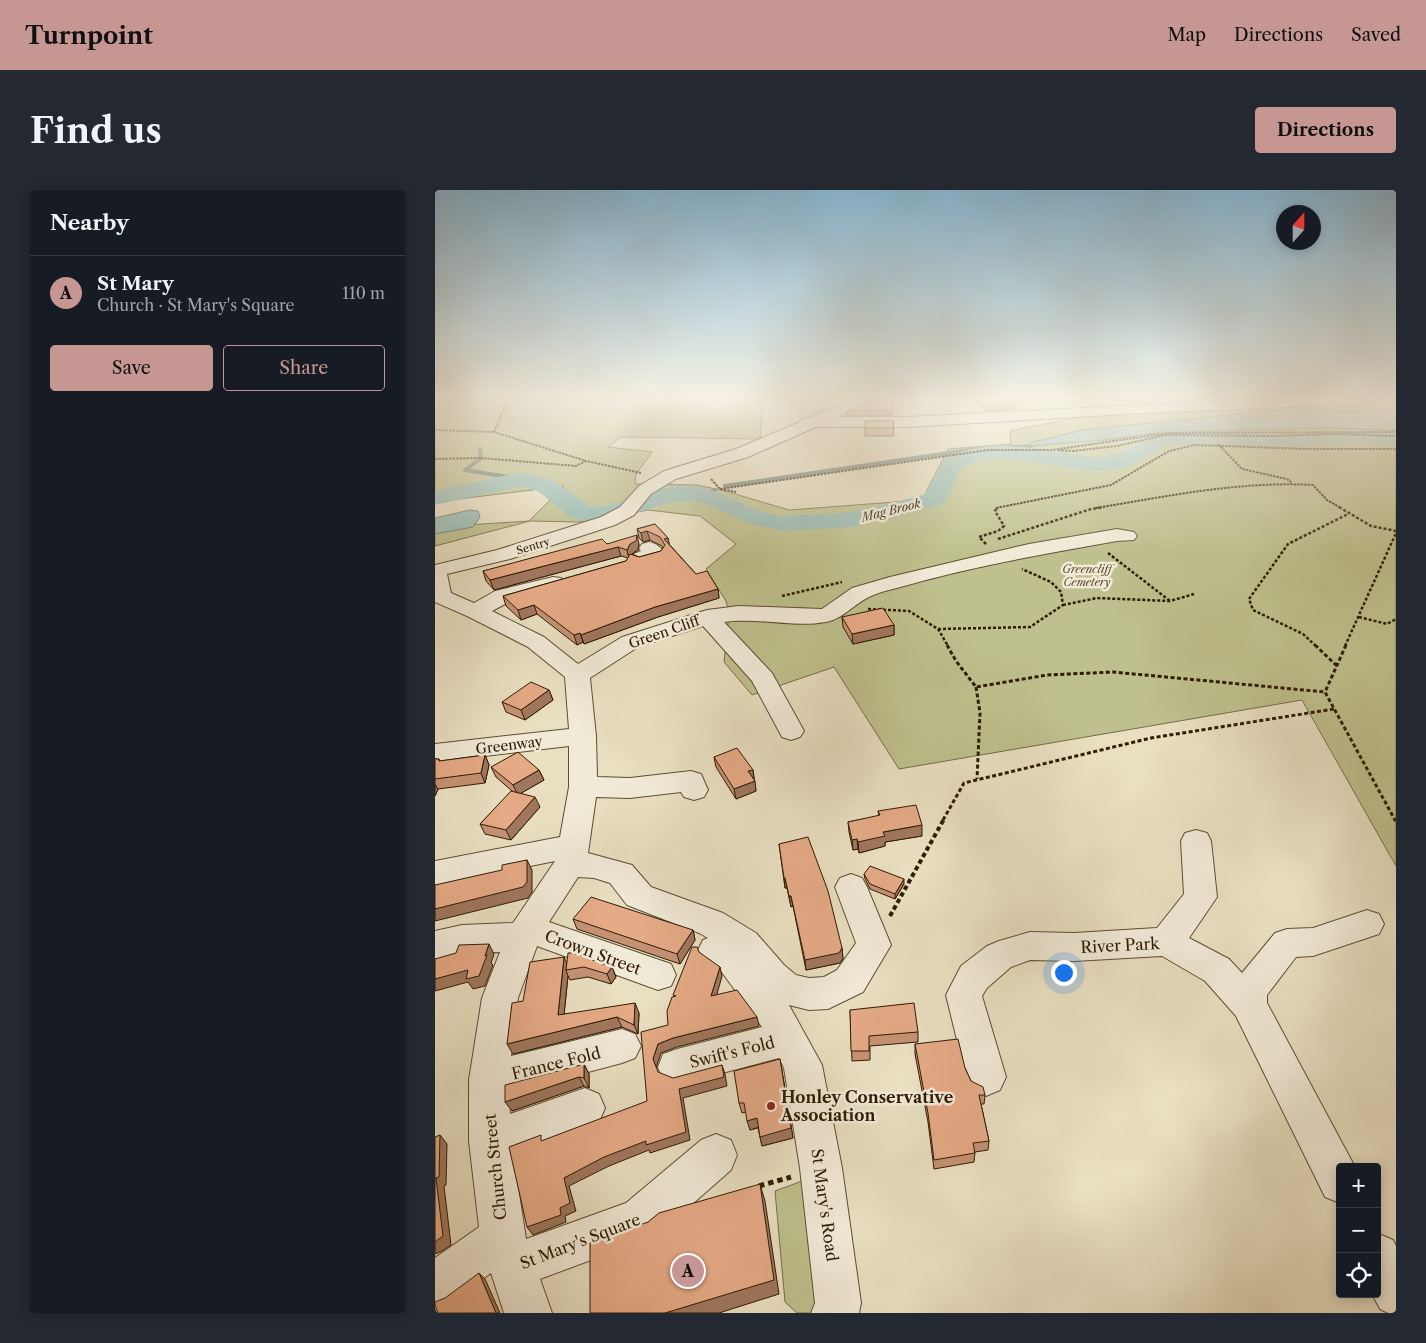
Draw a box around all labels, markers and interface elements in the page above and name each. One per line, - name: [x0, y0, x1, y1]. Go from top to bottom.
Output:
- text: Turnpoint: [25, 21, 153, 50]
- text: Map: [1167, 24, 1206, 46]
- text: Directions: [1234, 24, 1323, 46]
- text: Saved: [1351, 24, 1401, 46]
- button: Directions: [1255, 107, 1396, 153]
- text: Find us: [30, 109, 162, 152]
- north arrow: [1276, 205, 1321, 250]
- text: Nearby: [50, 210, 129, 235]
- text: St Mary: [97, 272, 174, 295]
- text: A: [60, 283, 72, 303]
- text: 110 m: [342, 283, 385, 303]
- text: Church · St Mary's Square: [97, 295, 294, 315]
- button: Save: [50, 345, 213, 391]
- button: Share: [223, 345, 385, 391]
- water label: Mag Brook: [858, 495, 923, 525]
- street label: Sentry: [515, 534, 552, 558]
- park label: Greencliff Cemetery: [1062, 562, 1116, 589]
- street label: Green Cliff: [626, 611, 704, 653]
- street label: Greenway: [475, 732, 544, 758]
- street label: Crown Street: [542, 925, 644, 979]
- street label: River Park: [1080, 933, 1161, 957]
- your location: [1051, 960, 1077, 986]
- street label: Swift's Fold: [687, 1032, 777, 1072]
- street label: France Fold: [509, 1042, 603, 1084]
- place label: Honley Conservative Association: [780, 1087, 954, 1125]
- marker: Honley Conservative Association: [765, 1100, 777, 1112]
- street label: Church Street: [479, 1113, 511, 1221]
- street label: St Mary's Road: [807, 1147, 843, 1263]
- map controls: [1336, 1163, 1381, 1298]
- button: +: [1336, 1163, 1381, 1208]
- button: −: [1336, 1208, 1381, 1253]
- street label: St Mary's Square: [517, 1209, 643, 1273]
- pin: A: [672, 1252, 704, 1290]
- button: locate: [1336, 1253, 1381, 1298]

